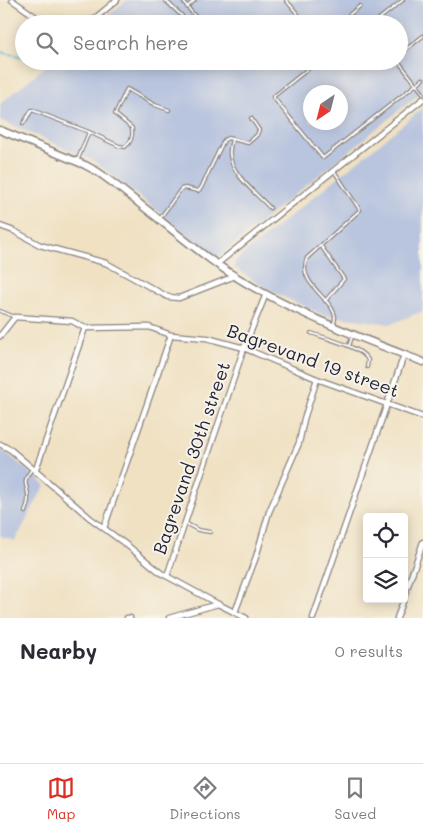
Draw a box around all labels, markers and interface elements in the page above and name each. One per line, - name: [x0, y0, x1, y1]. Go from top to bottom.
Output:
- search box: [15, 15, 408, 70]
- icon: search: [33, 29, 61, 57]
- text: Search here: [73, 30, 189, 55]
- north arrow: [303, 85, 348, 130]
- street label: Bagrevand 19 street: [224, 318, 403, 402]
- street label: Bagrevand 30th street: [147, 358, 235, 557]
- map controls: [363, 513, 408, 603]
- button: locate: [363, 513, 408, 558]
- button: layers: [363, 558, 408, 603]
- text: Nearby: [20, 637, 97, 664]
- text: 0 results: [335, 640, 403, 661]
- tab: Map: [47, 774, 75, 823]
- tab: Directions: [169, 774, 241, 823]
- tab: Saved: [334, 774, 376, 823]

